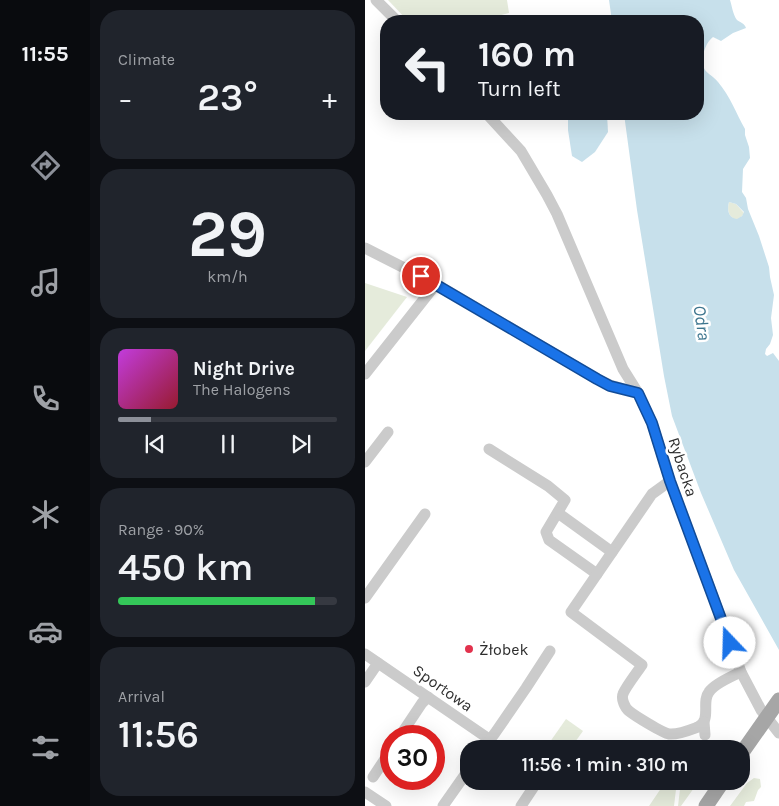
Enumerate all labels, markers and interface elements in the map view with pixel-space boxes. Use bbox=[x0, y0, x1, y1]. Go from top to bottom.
text: 160 m bbox=[478, 34, 576, 75]
icon: left bbox=[395, 35, 460, 100]
text: 11:55 bbox=[21, 41, 69, 67]
text: Climate bbox=[118, 50, 175, 69]
text: 23° bbox=[197, 75, 258, 120]
text: Turn left bbox=[478, 76, 561, 102]
text: − bbox=[118, 82, 133, 115]
text: + bbox=[322, 82, 337, 115]
icon: directions bbox=[28, 148, 63, 183]
text: 29 bbox=[188, 196, 267, 272]
pin bbox=[400, 255, 442, 297]
icon: arrive bbox=[407, 262, 435, 290]
icon: music bbox=[28, 265, 63, 300]
text: km/h bbox=[207, 267, 248, 286]
water label: Odra bbox=[689, 304, 715, 342]
text: Night Drive bbox=[193, 358, 295, 380]
text: The Halogens bbox=[193, 380, 291, 399]
icon: phone bbox=[28, 381, 63, 416]
icon: previous bbox=[141, 430, 169, 458]
icon: pause bbox=[214, 430, 242, 458]
icon: next bbox=[287, 430, 315, 458]
street label: Rybacka bbox=[664, 435, 702, 499]
icon: climate bbox=[28, 497, 63, 532]
text: Range · 90% bbox=[118, 520, 204, 539]
text: 450 km bbox=[118, 545, 253, 590]
icon: car bbox=[28, 614, 63, 649]
position arrow bbox=[703, 616, 755, 668]
place label: Żłobek bbox=[479, 640, 528, 659]
marker: Żłobek bbox=[463, 643, 475, 655]
street label: Sportowa bbox=[409, 661, 477, 715]
text: Arrival bbox=[118, 687, 165, 706]
text: 11:56 bbox=[118, 712, 199, 757]
speed limit sign: 30 bbox=[380, 725, 445, 790]
icon: filters bbox=[28, 730, 63, 765]
text: 11:56 · 1 min · 310 m bbox=[521, 754, 689, 776]

